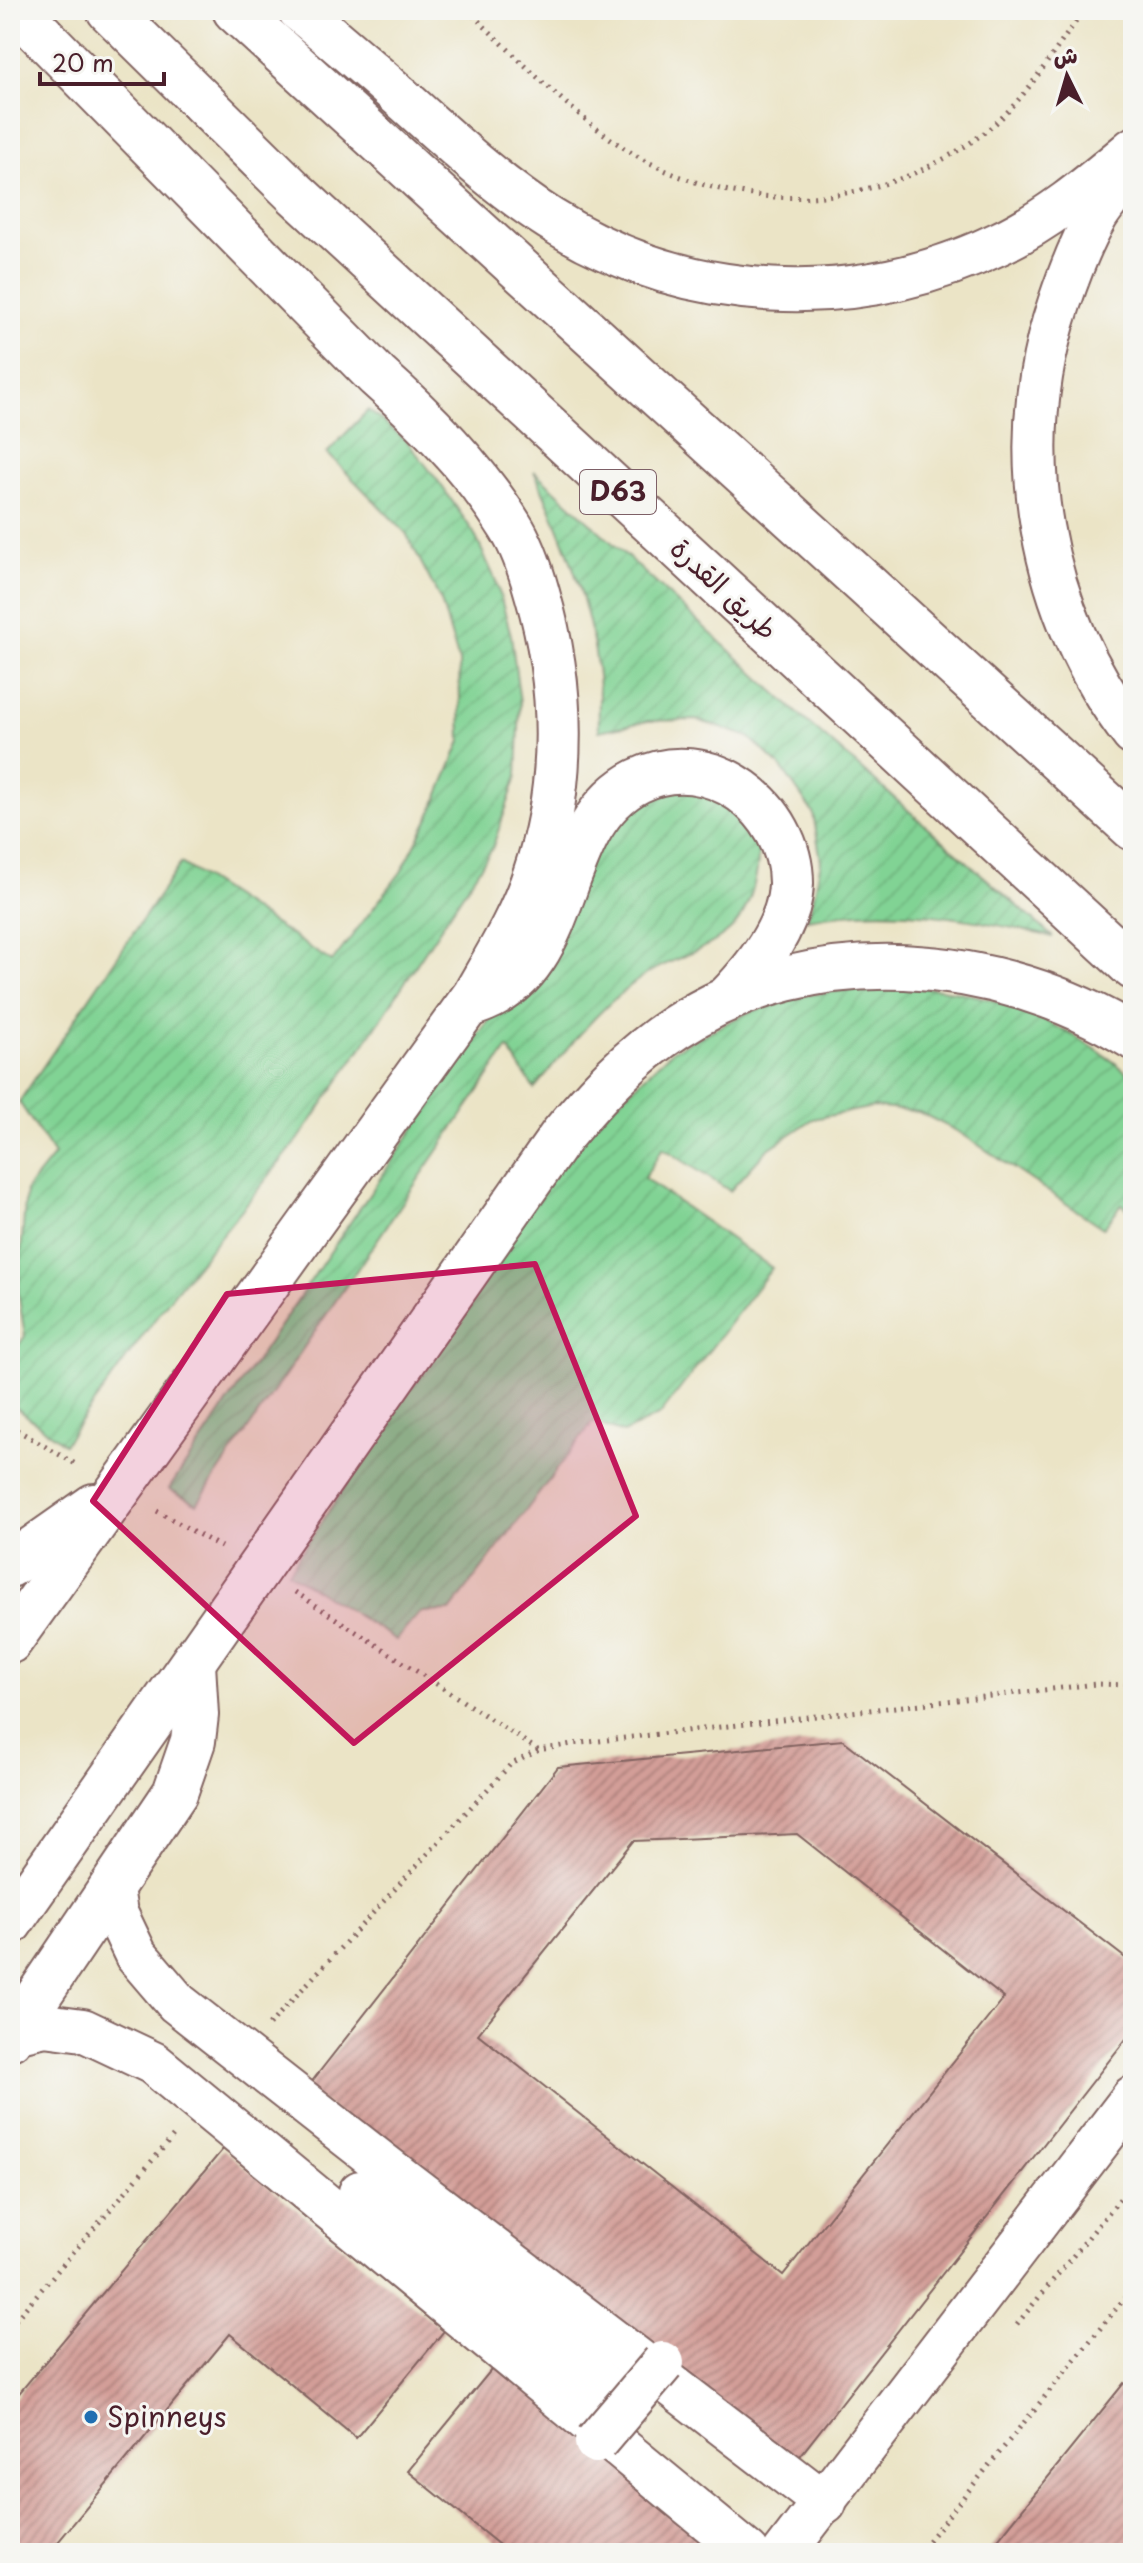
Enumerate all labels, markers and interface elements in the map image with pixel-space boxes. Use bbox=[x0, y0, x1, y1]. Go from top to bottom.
scale bar bbox=[40, 36, 164, 86]
north arrow bbox=[1027, 36, 1107, 116]
text: ش bbox=[1052, 37, 1079, 72]
text: 20 m bbox=[52, 44, 114, 80]
road number: D63 bbox=[580, 470, 656, 514]
street label: طريق القدرة bbox=[661, 527, 789, 649]
place label: Spinneys bbox=[107, 2394, 227, 2437]
marker: Spinneys bbox=[82, 2408, 100, 2426]

